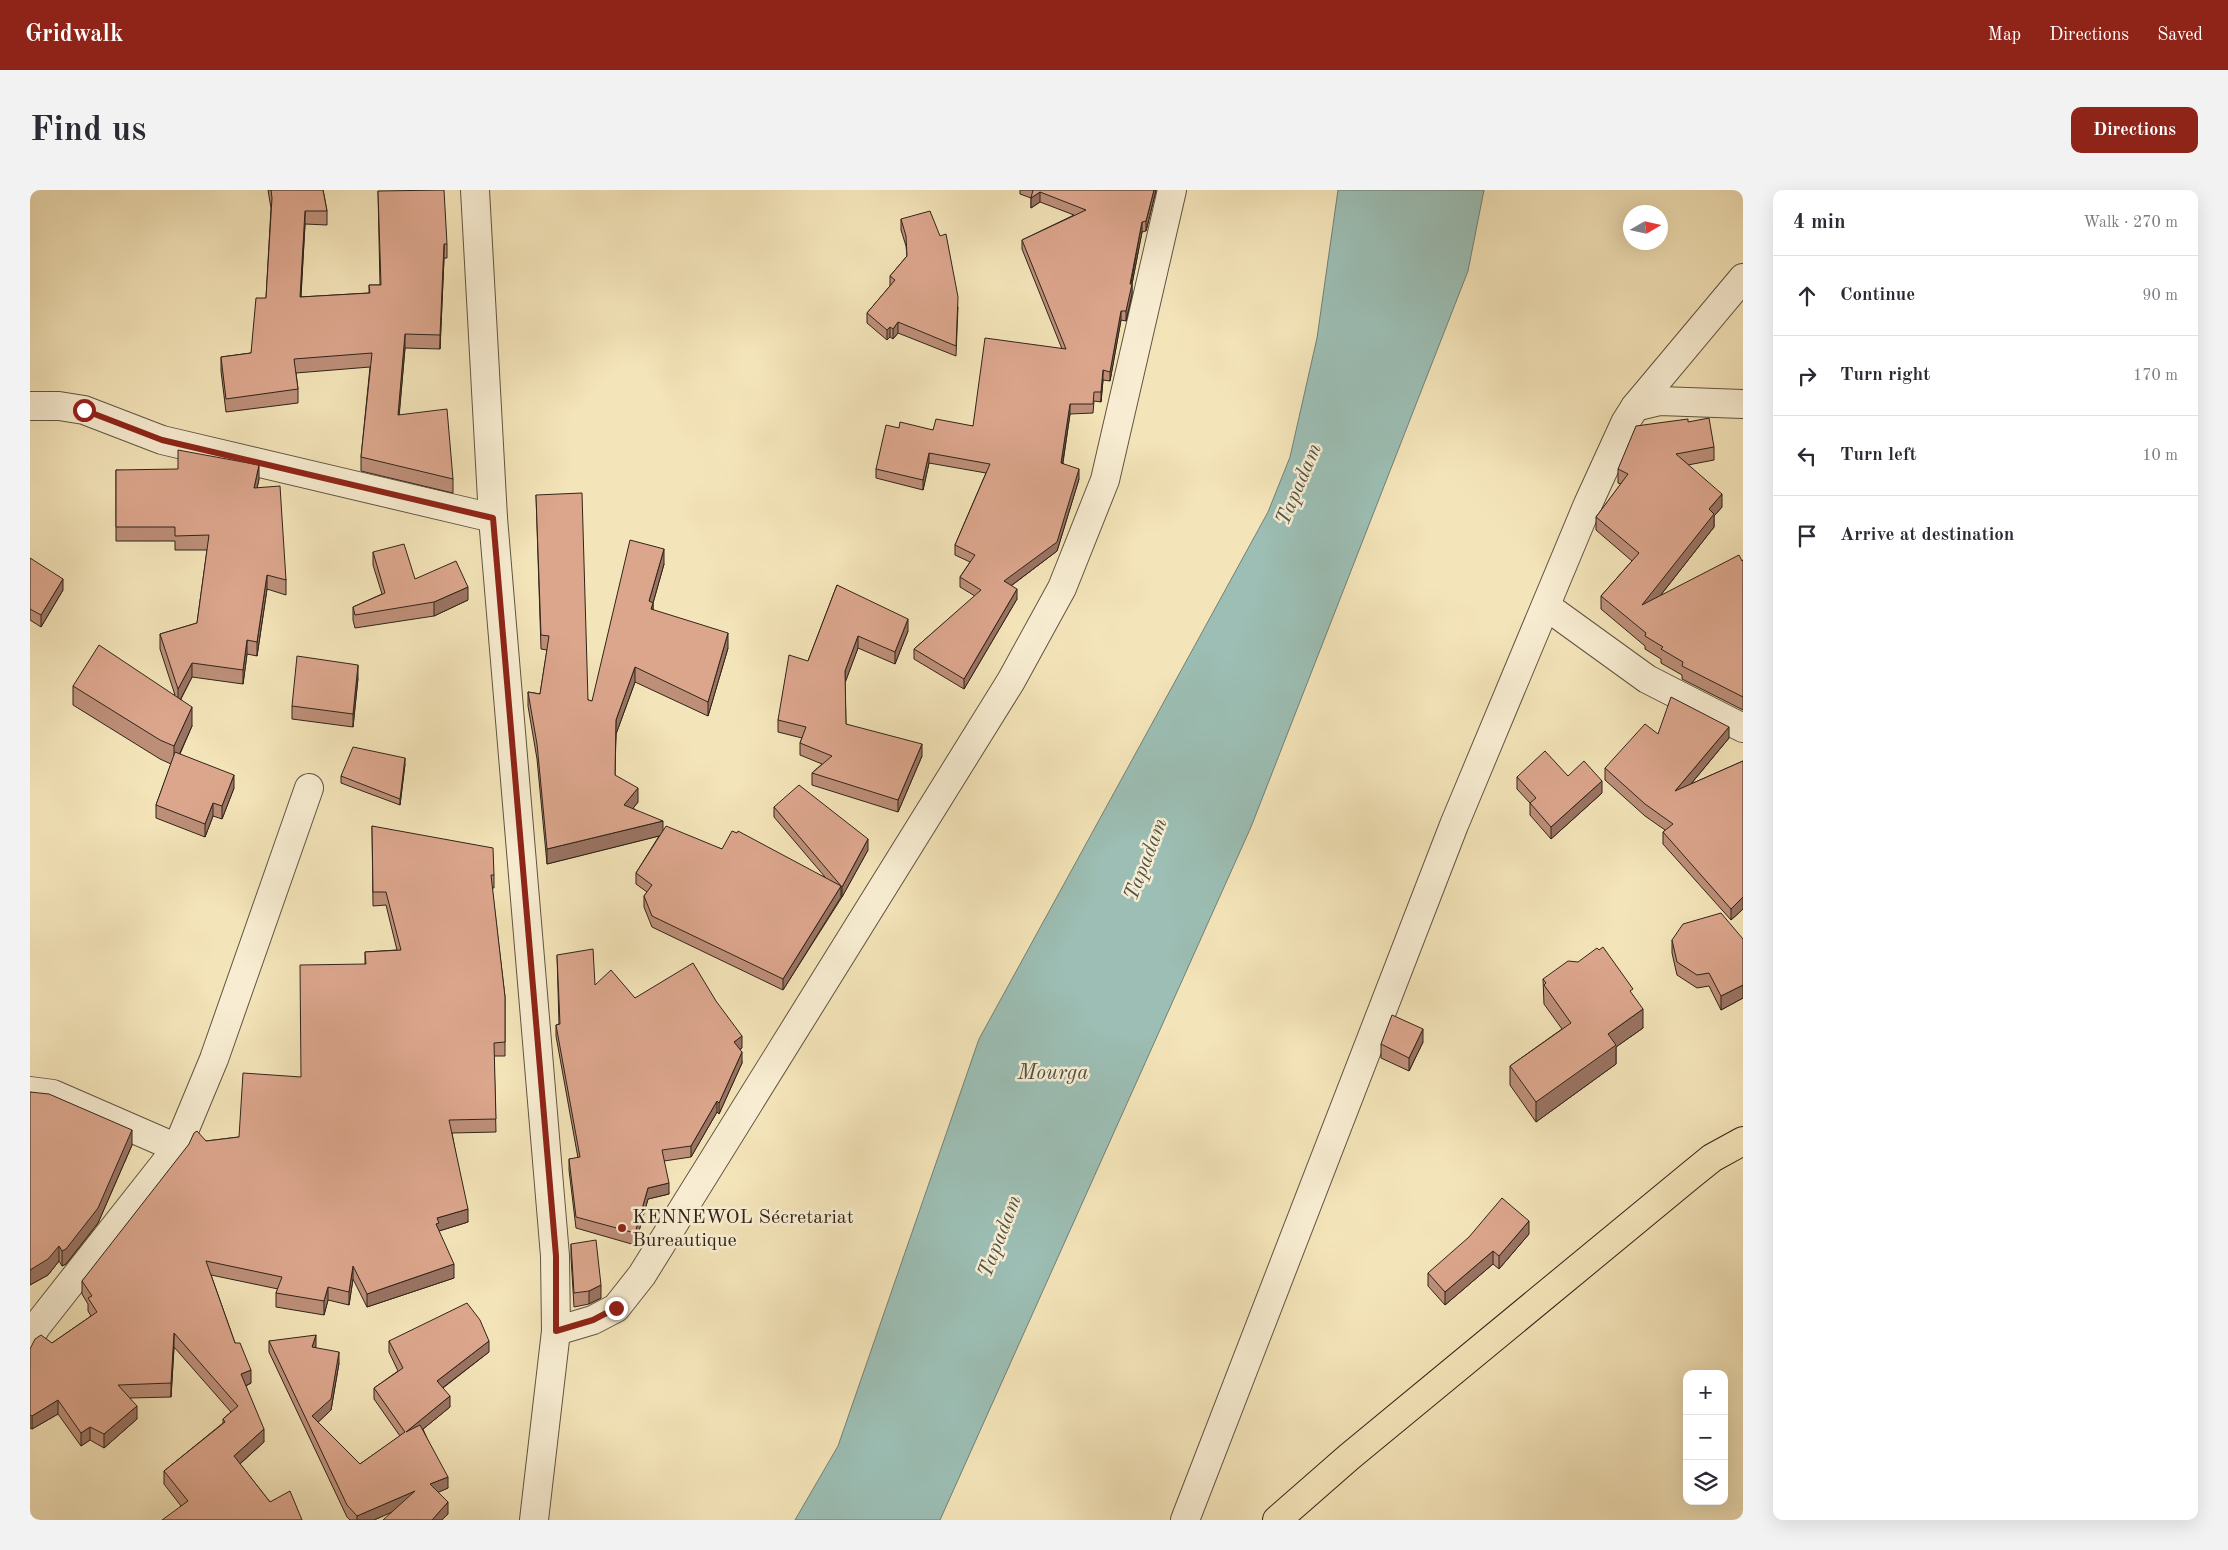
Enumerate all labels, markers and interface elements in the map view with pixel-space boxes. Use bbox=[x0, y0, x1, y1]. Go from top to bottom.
text: Gridwalk bbox=[25, 23, 123, 47]
text: Map bbox=[1988, 26, 2021, 44]
text: Directions bbox=[2049, 26, 2129, 44]
text: Saved bbox=[2157, 26, 2203, 44]
button: Directions bbox=[2071, 107, 2198, 153]
text: Find us bbox=[30, 113, 146, 148]
north arrow bbox=[1623, 205, 1668, 250]
text: 4 min bbox=[1793, 212, 1846, 233]
text: Walk · 270 m bbox=[2083, 215, 2178, 231]
icon: ahead bbox=[1793, 282, 1821, 310]
text: Continue bbox=[1840, 286, 1915, 305]
text: 90 m bbox=[2142, 288, 2178, 304]
icon: right bbox=[1793, 362, 1821, 390]
text: Turn right bbox=[1840, 366, 1930, 385]
text: 170 m bbox=[2133, 368, 2178, 384]
route start bbox=[73, 399, 96, 422]
water label: Tapadam bbox=[1273, 441, 1326, 528]
icon: left bbox=[1793, 442, 1821, 470]
text: Turn left bbox=[1840, 446, 1917, 465]
text: 10 m bbox=[2142, 448, 2178, 464]
icon: arrive bbox=[1793, 522, 1821, 550]
text: Arrive at destination bbox=[1840, 526, 2014, 545]
water label: Tapadam bbox=[1121, 815, 1172, 904]
water label: Mourga bbox=[1017, 1063, 1088, 1084]
water label: Tapadam bbox=[975, 1192, 1026, 1281]
place label: KENNEWOL Sécretariat Bureautique bbox=[632, 1208, 854, 1251]
marker: KENNEWOL Sécretariat Bureautique bbox=[616, 1222, 628, 1234]
route end bbox=[605, 1297, 628, 1320]
map controls bbox=[1683, 1370, 1728, 1505]
button: + bbox=[1683, 1370, 1728, 1415]
button: − bbox=[1683, 1415, 1728, 1460]
button: layers bbox=[1683, 1460, 1728, 1505]

